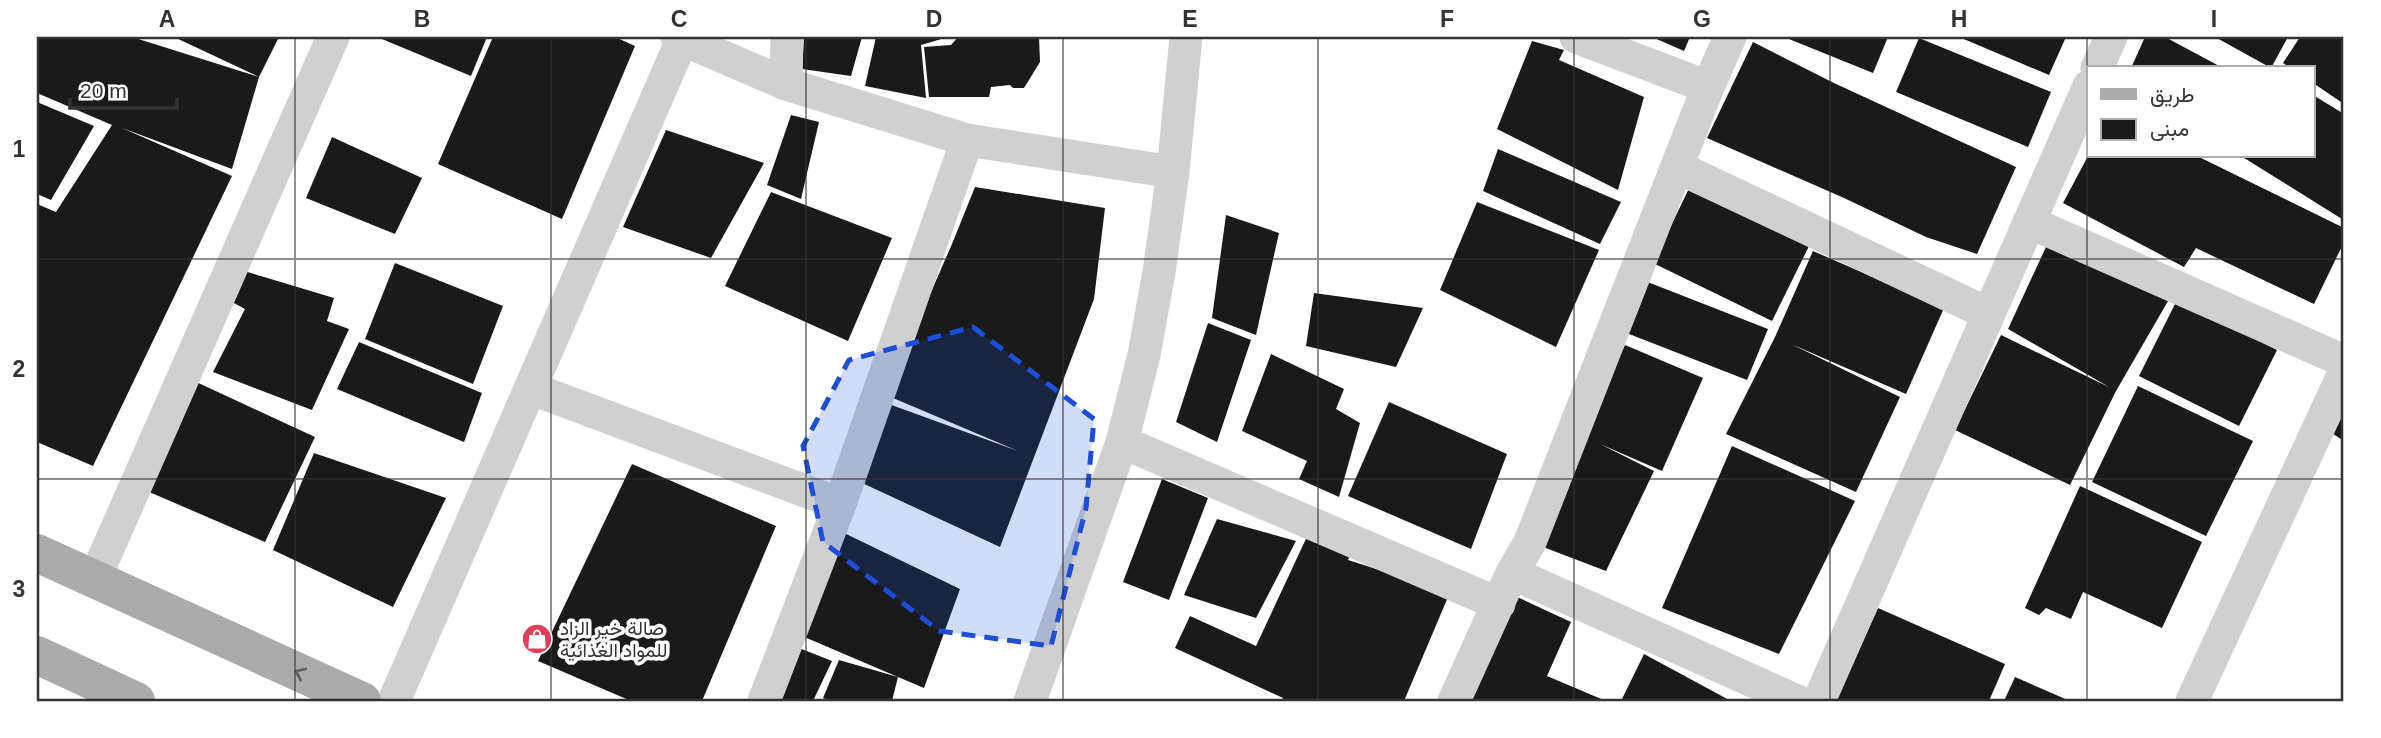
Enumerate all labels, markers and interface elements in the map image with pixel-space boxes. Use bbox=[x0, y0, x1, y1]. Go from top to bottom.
text: A bbox=[159, 6, 175, 32]
text: B bbox=[414, 6, 430, 32]
text: C bbox=[671, 6, 687, 32]
text: D bbox=[926, 6, 942, 32]
text: E bbox=[1182, 6, 1198, 32]
text: F bbox=[1440, 6, 1454, 32]
text: G bbox=[1693, 6, 1711, 32]
text: H bbox=[1951, 6, 1967, 32]
text: I bbox=[2211, 6, 2217, 32]
scale bar bbox=[70, 66, 177, 110]
legend bbox=[2087, 66, 2314, 158]
text: 20 m bbox=[80, 79, 127, 102]
text: طريق bbox=[2150, 83, 2195, 108]
text: مبنى bbox=[2150, 117, 2189, 141]
text: 1 bbox=[13, 136, 26, 162]
text: 2 bbox=[13, 356, 25, 382]
text: 3 bbox=[13, 576, 25, 602]
place label: صالة خير الزاد للمواد الغذائية bbox=[560, 618, 667, 662]
shop icon: صالة خير الزاد للمواد الغذائية bbox=[520, 622, 554, 656]
one-way arrow bbox=[295, 667, 308, 681]

